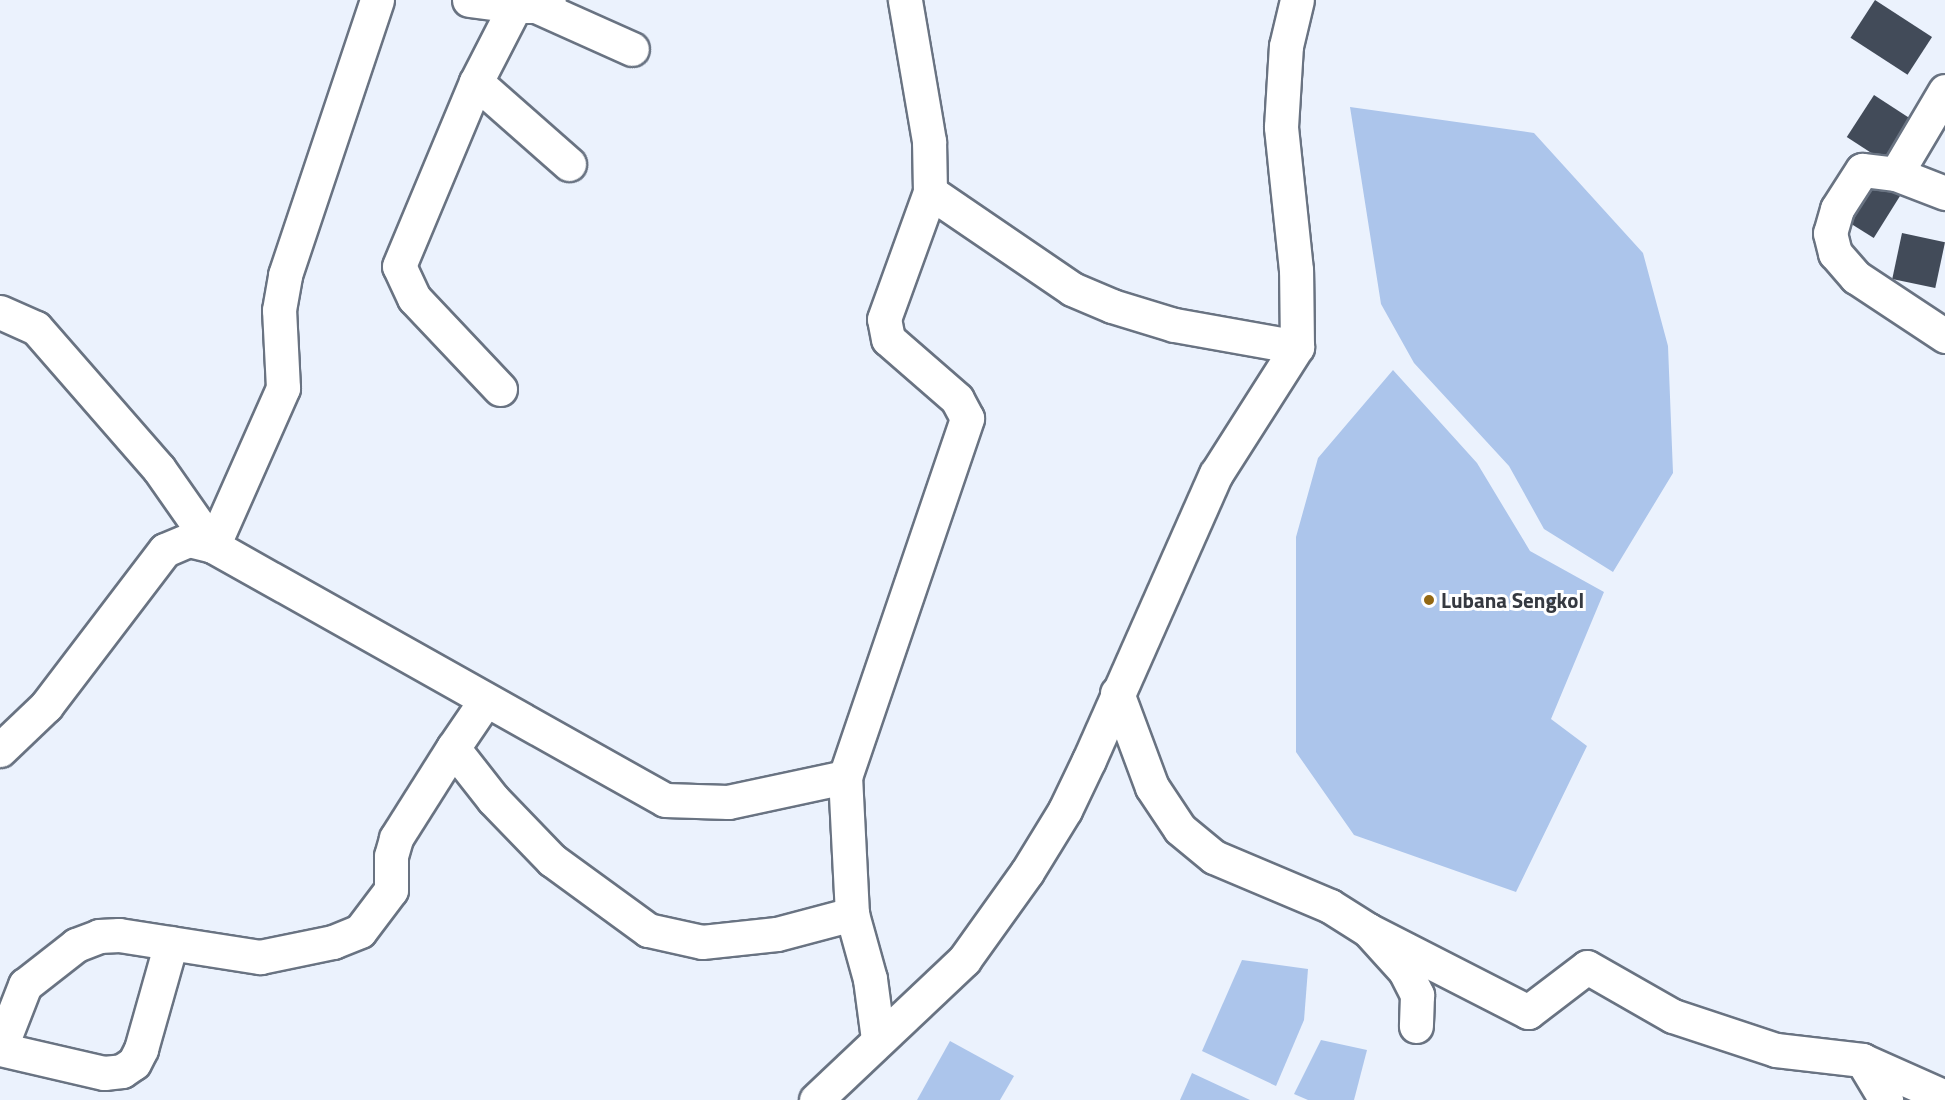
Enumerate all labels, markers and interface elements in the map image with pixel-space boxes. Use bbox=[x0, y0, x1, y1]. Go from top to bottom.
place label: Lubana Sengkol bbox=[1441, 587, 1584, 613]
marker: Lubana Sengkol bbox=[1422, 593, 1436, 607]

